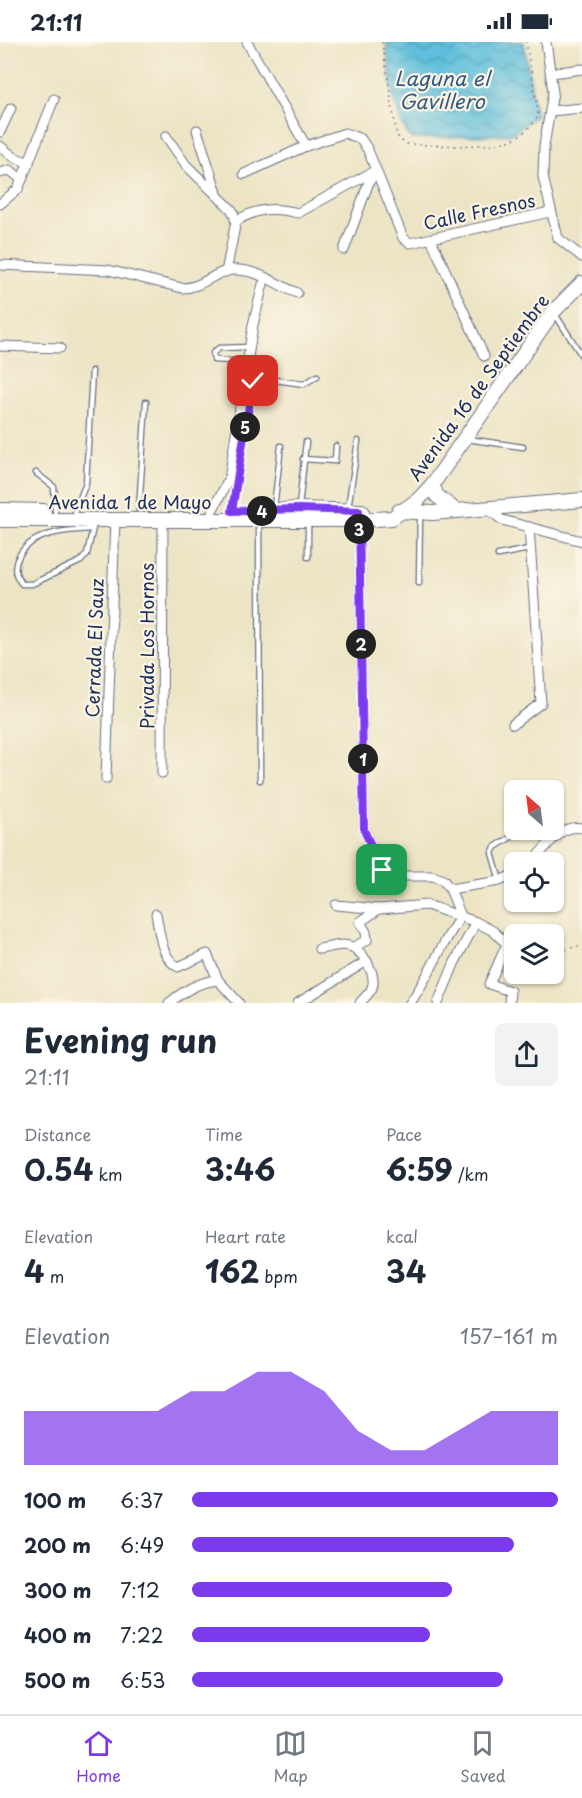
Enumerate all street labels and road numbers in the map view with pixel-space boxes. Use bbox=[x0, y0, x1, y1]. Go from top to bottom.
street label: Calle Fresnos bbox=[421, 186, 537, 236]
street label: Avenida 16 de Septiembre bbox=[401, 288, 555, 486]
street label: Avenida 1 de Mayo bbox=[49, 488, 211, 515]
street label: Privada Los Hornos bbox=[133, 563, 160, 729]
street label: Cerrada El Sauz bbox=[78, 578, 110, 718]

